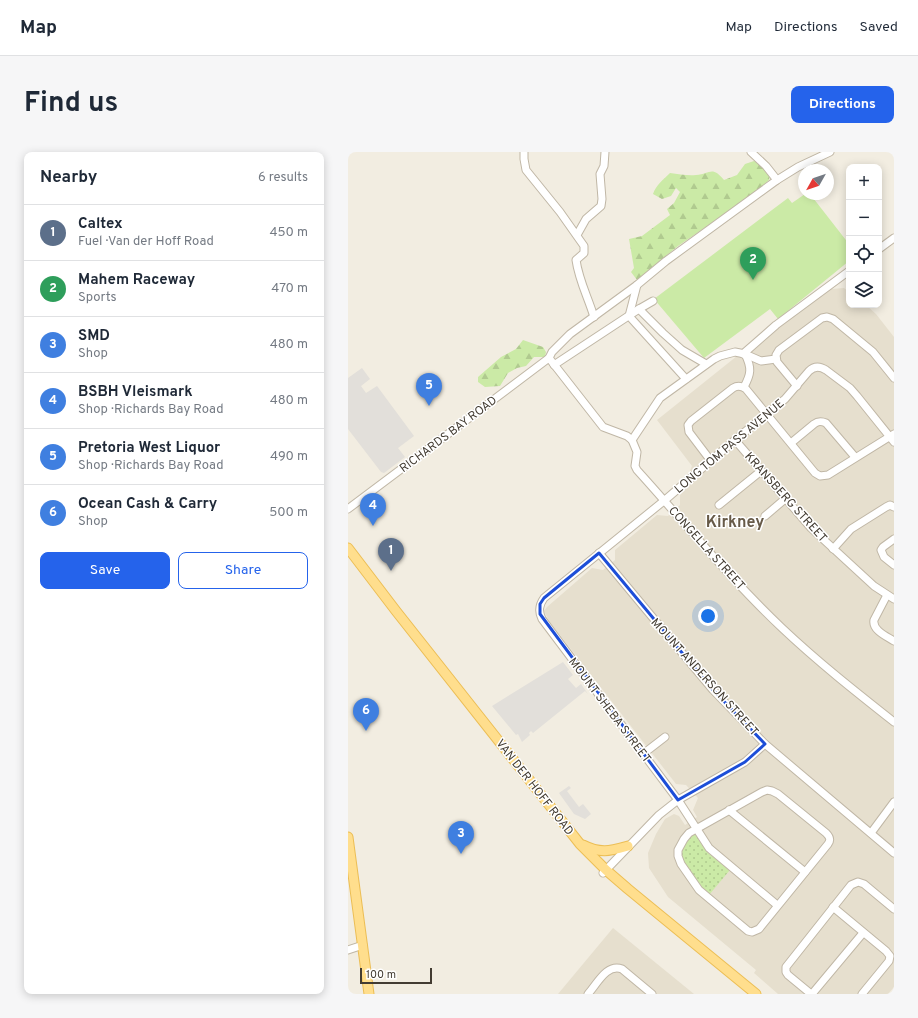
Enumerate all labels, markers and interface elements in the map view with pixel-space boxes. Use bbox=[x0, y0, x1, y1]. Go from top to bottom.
text: Map bbox=[20, 16, 57, 40]
text: Map bbox=[726, 19, 752, 36]
text: Directions bbox=[774, 19, 838, 36]
text: Saved bbox=[860, 19, 898, 36]
text: Find us bbox=[24, 86, 118, 122]
button: Directions bbox=[791, 86, 894, 123]
north arrow bbox=[798, 164, 834, 200]
map controls bbox=[846, 164, 882, 308]
button: + bbox=[846, 164, 882, 200]
text: Nearby bbox=[40, 167, 97, 189]
text: 6 results bbox=[258, 170, 308, 186]
button: − bbox=[846, 200, 882, 236]
text: Caltex bbox=[78, 215, 123, 234]
text: 1 bbox=[50, 225, 56, 241]
text: 450 m bbox=[269, 225, 308, 241]
text: Fuel · Van der Hoff Road bbox=[78, 234, 214, 250]
button: locate bbox=[846, 236, 882, 272]
pin: 2 bbox=[740, 247, 766, 280]
text: Mahem Raceway bbox=[78, 271, 195, 290]
button: layers bbox=[846, 272, 882, 308]
text: 2 bbox=[49, 281, 57, 297]
text: 470 m bbox=[271, 281, 308, 297]
text: Sports bbox=[78, 290, 117, 306]
text: SMD bbox=[78, 327, 110, 346]
text: 3 bbox=[49, 337, 57, 353]
text: 480 m bbox=[270, 337, 308, 353]
text: Shop bbox=[78, 346, 108, 362]
pin: 5 bbox=[416, 373, 442, 406]
text: BSBH Vleismark bbox=[78, 383, 193, 402]
text: 4 bbox=[49, 393, 57, 409]
text: 480 m bbox=[270, 393, 308, 409]
street label: RICHARDS BAY ROAD bbox=[397, 393, 501, 477]
street label: LONG TOM PASS AVENUE bbox=[671, 396, 788, 498]
text: Shop · Richards Bay Road bbox=[78, 402, 223, 418]
text: Pretoria West Liquor bbox=[78, 439, 220, 458]
text: 5 bbox=[49, 449, 57, 465]
text: 490 m bbox=[270, 449, 308, 465]
street label: KRANSBERG STREET bbox=[740, 449, 830, 546]
text: Shop · Richards Bay Road bbox=[78, 458, 223, 474]
pin: 4 bbox=[360, 493, 386, 526]
text: Ocean Cash & Carry bbox=[78, 495, 217, 514]
street label: CONGELLA STREET bbox=[664, 503, 748, 594]
text: 6 bbox=[49, 505, 57, 521]
text: 500 m bbox=[269, 505, 308, 521]
district label: Kirkney bbox=[706, 513, 764, 533]
text: Shop bbox=[78, 514, 108, 530]
pin: 1 bbox=[378, 538, 404, 571]
button: Save bbox=[40, 552, 170, 589]
button: Share bbox=[178, 552, 308, 589]
your location bbox=[698, 606, 718, 626]
street label: MOUNT ANDERSON STREET bbox=[647, 615, 762, 740]
street label: MOUNT SHEBA STREET bbox=[564, 655, 654, 767]
pin: 6 bbox=[353, 698, 379, 731]
street label: VAN DER HOFF ROAD bbox=[492, 736, 577, 839]
pin: 3 bbox=[448, 821, 474, 854]
scale bar bbox=[360, 966, 432, 985]
text: 100 m bbox=[366, 968, 396, 982]

